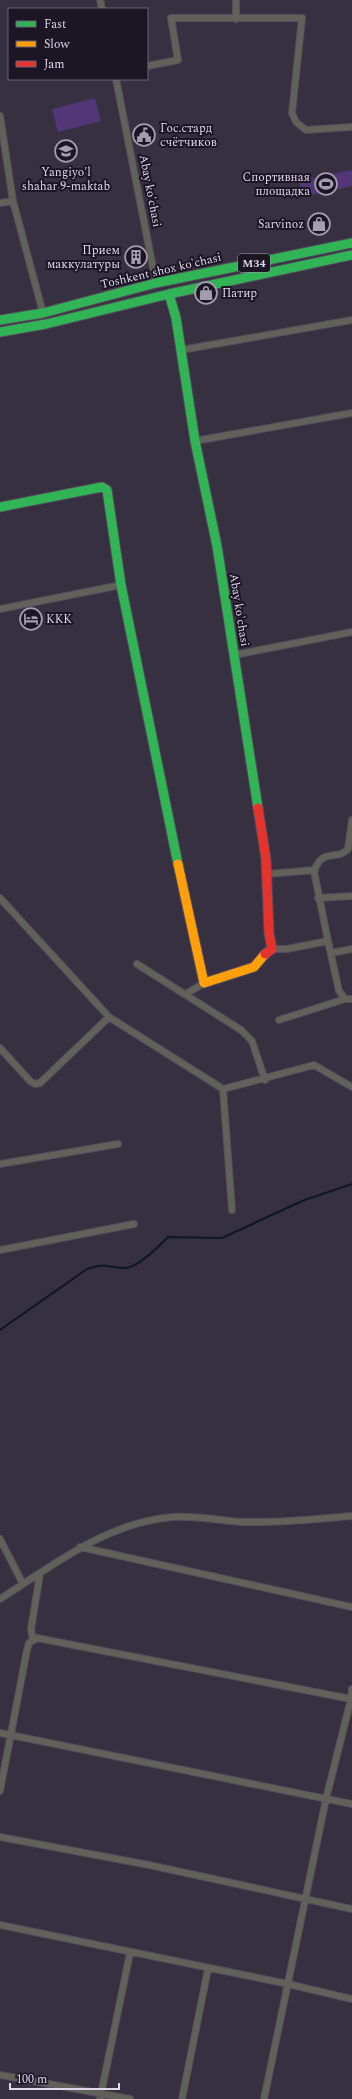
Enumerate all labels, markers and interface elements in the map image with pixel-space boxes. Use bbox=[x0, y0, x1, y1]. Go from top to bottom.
legend bbox=[8, 8, 148, 80]
text: Fast bbox=[44, 15, 66, 34]
text: Slow bbox=[44, 35, 70, 54]
text: Jam bbox=[44, 55, 65, 74]
place label: Гос.стард счётчиков bbox=[160, 119, 217, 152]
public building icon: Гос.стард счётчиков bbox=[131, 122, 157, 148]
school or university icon: Yangiyo'l shahar 9-maktab bbox=[53, 138, 79, 164]
street label: Abay ko'chasi bbox=[134, 153, 166, 229]
place label: Yangiyo'l shahar 9-maktab bbox=[22, 163, 110, 196]
place label: Спортивная площадка bbox=[242, 168, 310, 201]
sports icon: Спортивная площадка bbox=[313, 171, 339, 197]
shop icon: Sarvinoz bbox=[306, 211, 332, 237]
place label: Sarvinoz bbox=[258, 215, 304, 234]
place label: Прием маккулатуры bbox=[47, 241, 120, 274]
building icon: Прием маккулатуры bbox=[123, 244, 149, 270]
street label: Toshkent shox ko'chasi bbox=[99, 248, 224, 294]
road number: M34 bbox=[238, 254, 270, 272]
shop icon: Патир bbox=[193, 280, 219, 306]
place label: Патир bbox=[222, 284, 257, 303]
street label: Abay ko'chasi bbox=[224, 572, 254, 648]
hotel icon: KKK bbox=[18, 606, 44, 632]
place label: KKK bbox=[46, 610, 72, 629]
scale bar bbox=[10, 2065, 119, 2091]
text: 100 m bbox=[16, 2070, 47, 2089]

